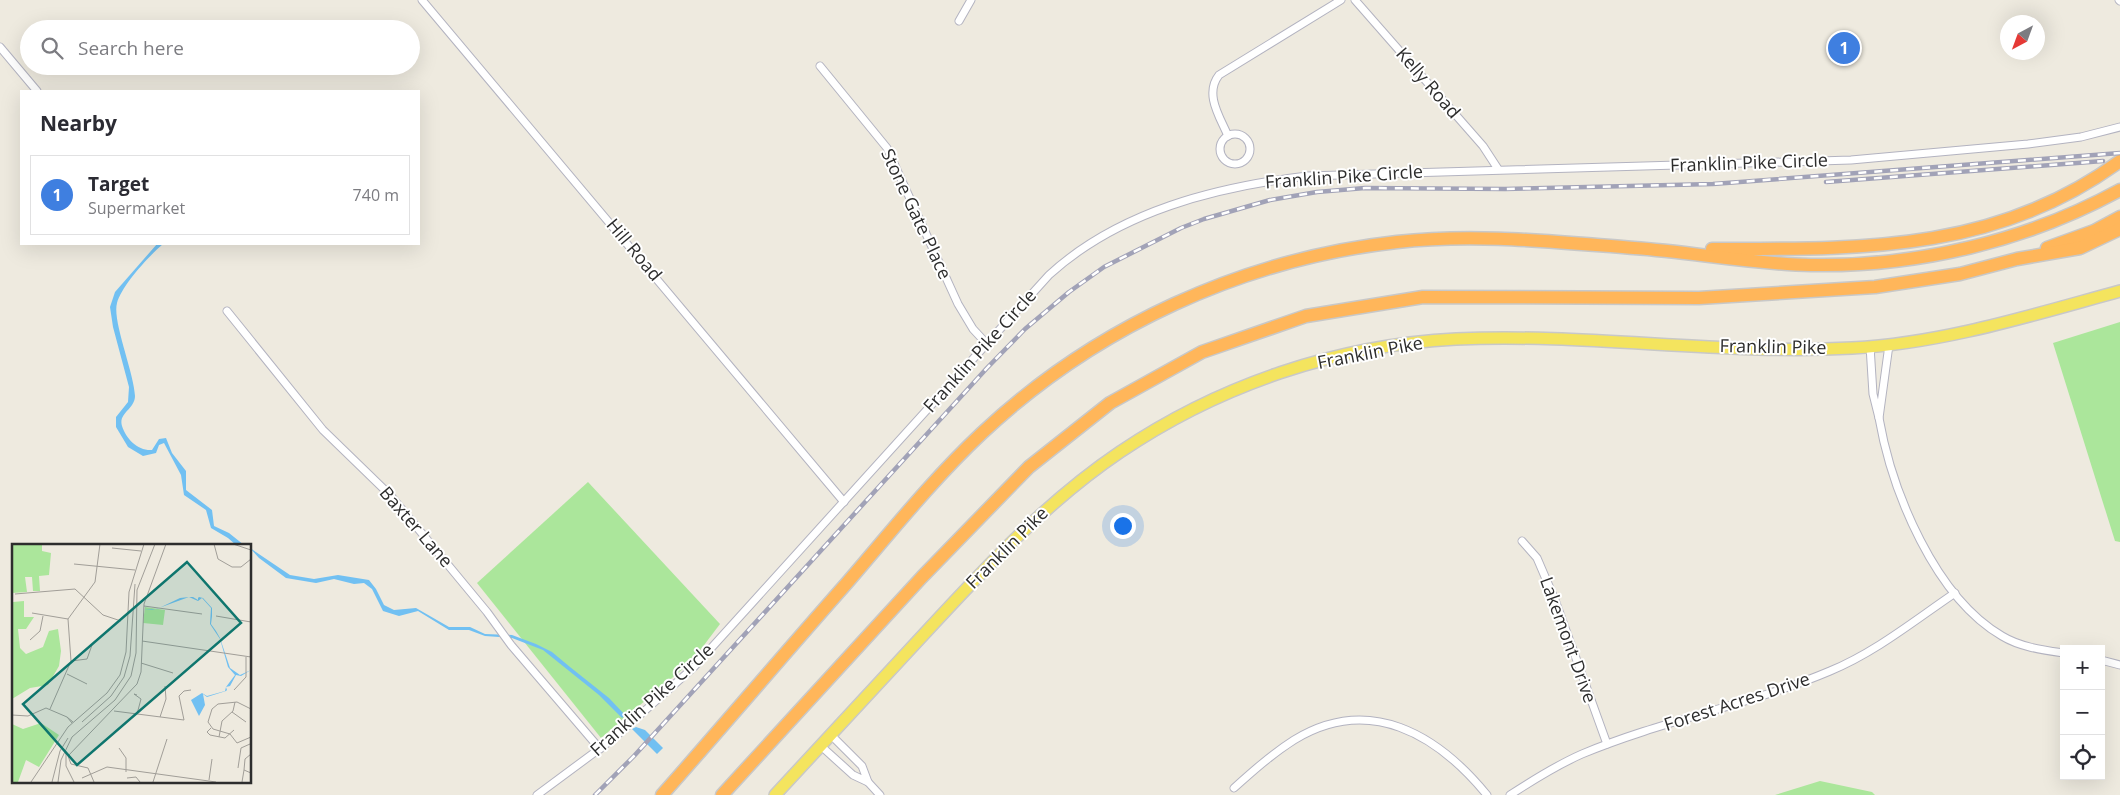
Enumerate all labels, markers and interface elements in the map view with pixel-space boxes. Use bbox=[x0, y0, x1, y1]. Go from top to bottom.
north arrow bbox=[2000, 15, 2045, 60]
search box bbox=[20, 20, 420, 75]
pin: 1 bbox=[1828, 29, 1860, 67]
icon: search bbox=[38, 34, 66, 62]
text: Search here bbox=[78, 35, 184, 61]
street label: Kelly Road bbox=[1391, 42, 1466, 123]
text: Nearby bbox=[40, 109, 117, 137]
street label: Stone Gate Place bbox=[876, 144, 958, 283]
street label: Franklin Pike Circle bbox=[1670, 147, 1828, 177]
street label: Franklin Pike Circle bbox=[1264, 159, 1424, 193]
text: Target bbox=[88, 171, 149, 197]
text: 1 bbox=[52, 184, 62, 206]
text: 740 m bbox=[353, 184, 399, 206]
text: Supermarket bbox=[88, 197, 185, 219]
street label: Hill Road bbox=[602, 213, 668, 286]
street label: Franklin Pike Circle bbox=[917, 284, 1041, 417]
street label: Franklin Pike bbox=[1315, 330, 1425, 374]
street label: Franklin Pike bbox=[1719, 333, 1827, 359]
street label: Baxter Lane bbox=[375, 481, 459, 572]
street label: Franklin Pike bbox=[960, 501, 1053, 594]
your location bbox=[1110, 513, 1136, 539]
inset map bbox=[12, 544, 251, 782]
street label: Lakemont Drive bbox=[1535, 573, 1603, 706]
street label: Franklin Pike Circle bbox=[585, 637, 718, 761]
map controls bbox=[2060, 645, 2105, 780]
button: + bbox=[2060, 645, 2105, 690]
street label: Forest Acres Drive bbox=[1661, 666, 1813, 736]
button: − bbox=[2060, 690, 2105, 735]
button: locate bbox=[2060, 735, 2105, 780]

